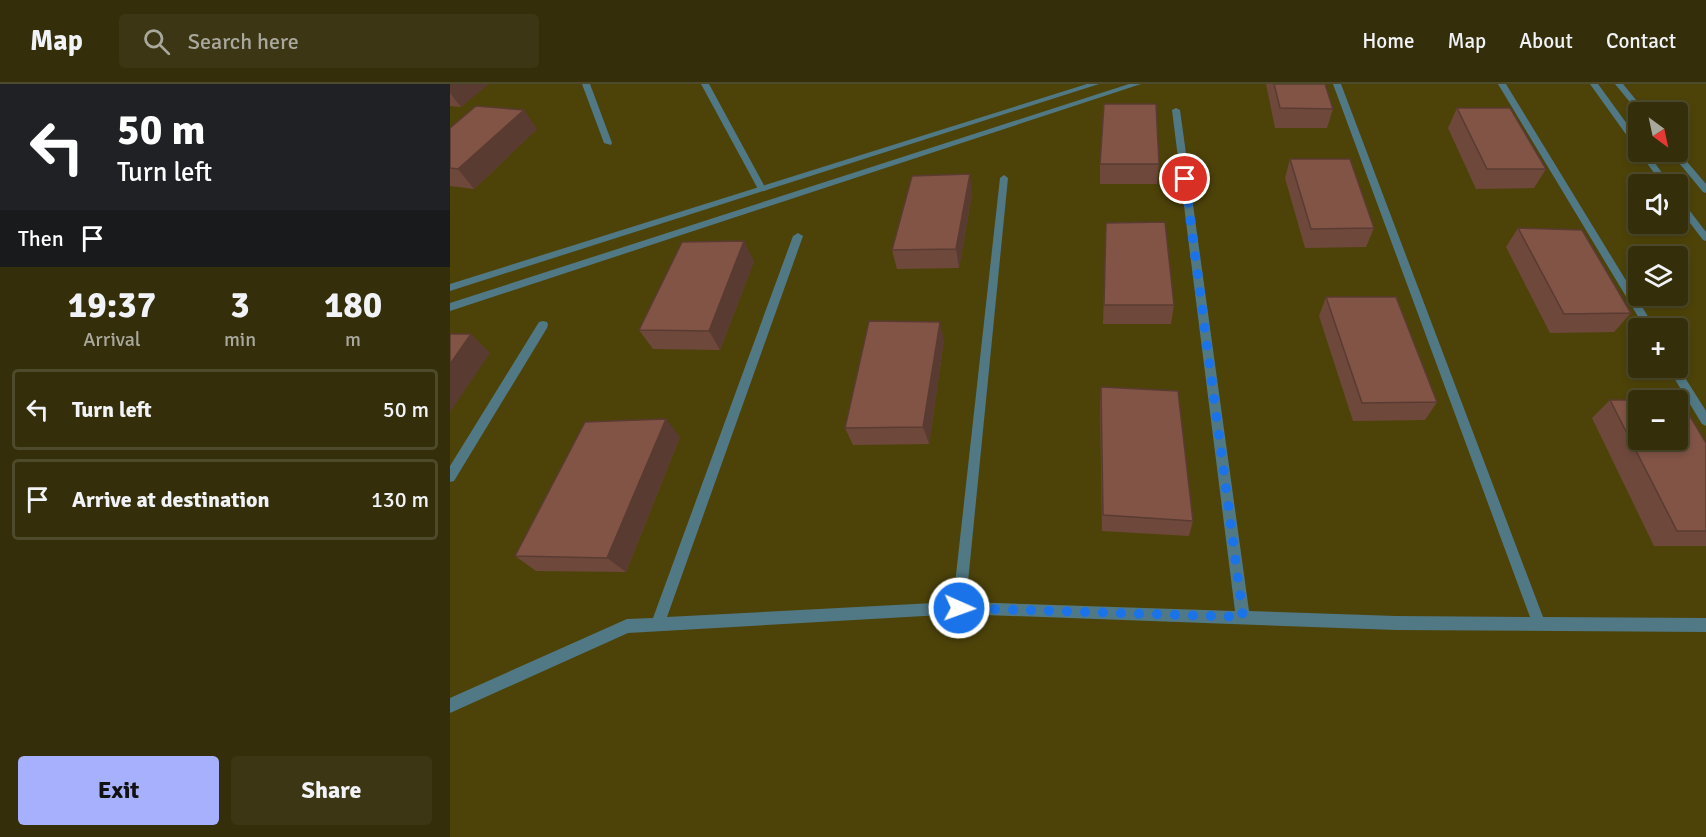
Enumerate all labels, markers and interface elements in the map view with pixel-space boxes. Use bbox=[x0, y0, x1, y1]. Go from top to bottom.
search box bbox=[119, 14, 539, 68]
text: Map bbox=[30, 24, 83, 58]
icon: search bbox=[140, 25, 173, 58]
text: Search here bbox=[188, 28, 299, 55]
text: Home bbox=[1362, 28, 1415, 54]
text: Map bbox=[1448, 28, 1486, 54]
text: About bbox=[1519, 28, 1573, 54]
text: Contact bbox=[1606, 28, 1676, 54]
north arrow bbox=[1628, 102, 1688, 162]
map controls bbox=[1628, 102, 1688, 450]
text: 50 m bbox=[117, 105, 206, 156]
icon: left bbox=[18, 108, 96, 186]
pin bbox=[1159, 153, 1210, 204]
text: Turn left bbox=[117, 156, 212, 189]
icon: arrive bbox=[1168, 162, 1201, 195]
button: sound bbox=[1628, 174, 1688, 234]
icon: arrive bbox=[76, 222, 109, 255]
text: Then bbox=[18, 225, 64, 252]
button: layers bbox=[1628, 246, 1688, 306]
text: 19:37 bbox=[68, 283, 156, 328]
text: 3 bbox=[230, 283, 250, 328]
text: 180 bbox=[324, 283, 382, 328]
button: + bbox=[1628, 318, 1688, 378]
text: Arrival bbox=[83, 327, 141, 352]
text: min bbox=[224, 327, 256, 352]
text: m bbox=[345, 327, 361, 352]
button: − bbox=[1628, 390, 1688, 450]
icon: left bbox=[21, 393, 54, 426]
text: Turn left bbox=[72, 396, 152, 423]
text: 50 m bbox=[383, 396, 429, 423]
icon: arrive bbox=[21, 483, 54, 516]
text: Arrive at destination bbox=[72, 486, 269, 513]
text: 130 m bbox=[371, 486, 429, 513]
position arrow bbox=[927, 576, 991, 640]
button: Exit bbox=[18, 756, 219, 825]
button: Share bbox=[231, 756, 432, 825]

